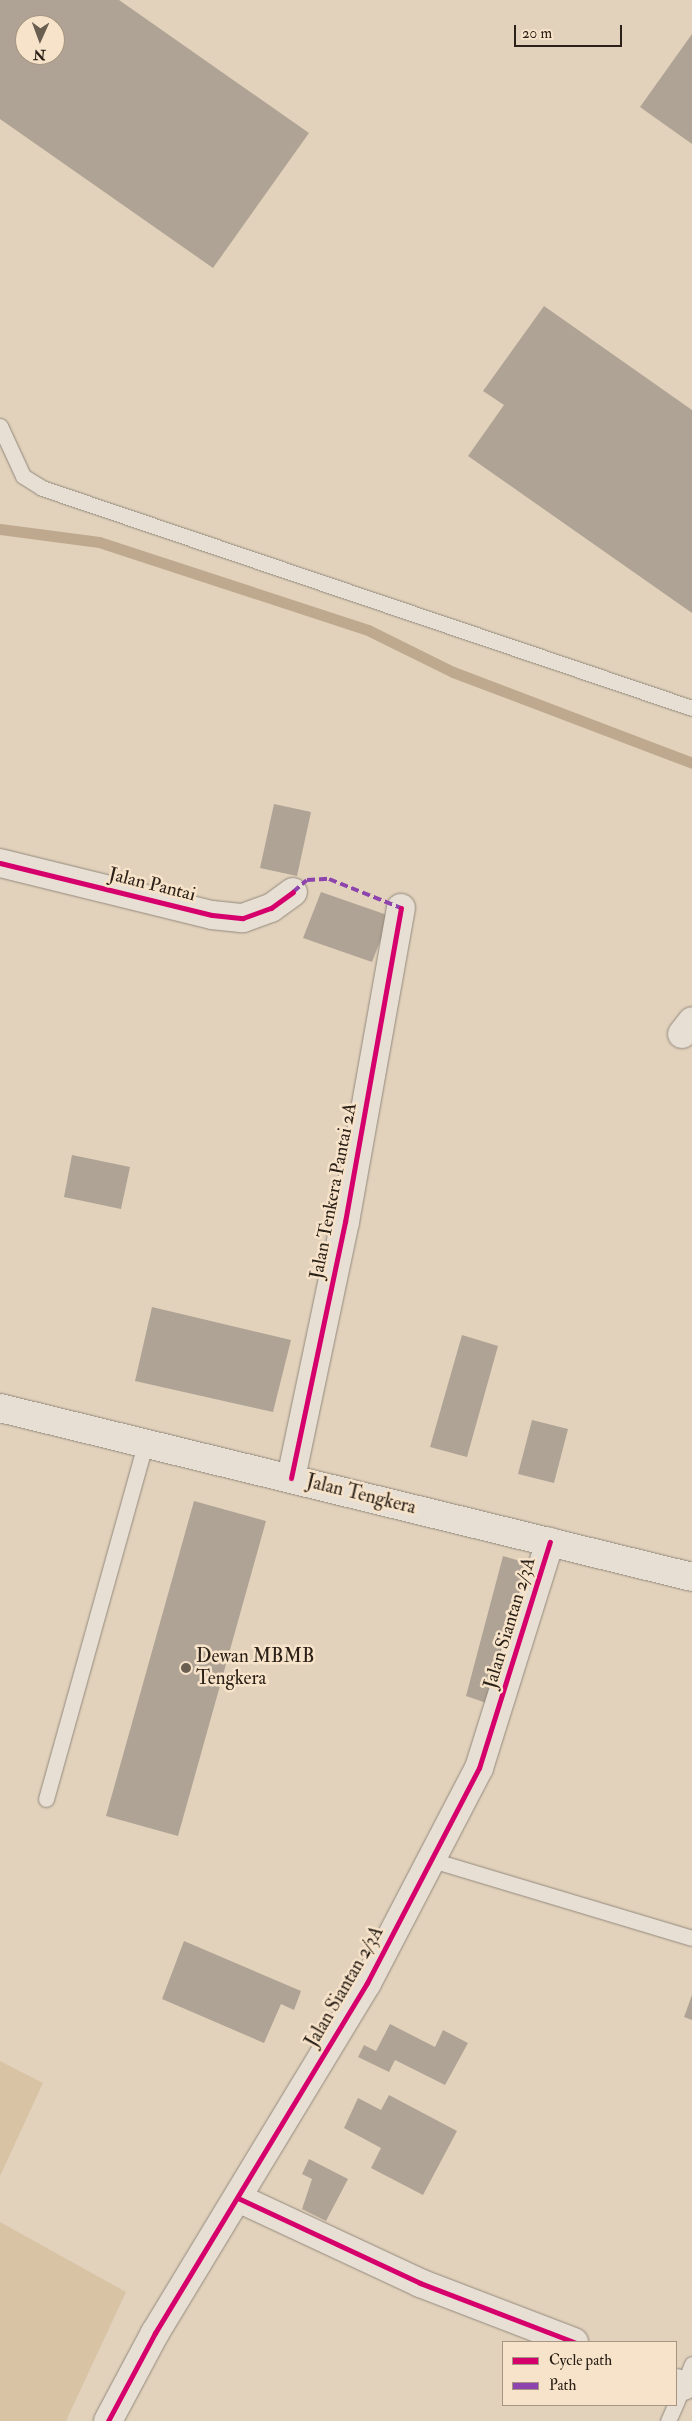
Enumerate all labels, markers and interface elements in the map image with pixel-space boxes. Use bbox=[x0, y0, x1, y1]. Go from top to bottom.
north arrow bbox=[15, 15, 65, 65]
scale bar bbox=[517, 15, 624, 47]
text: 20 m bbox=[522, 24, 552, 43]
text: N bbox=[33, 46, 46, 63]
street label: Jalan Pantai bbox=[106, 863, 198, 907]
street label: Jalan Tenkera Pantai 2A bbox=[306, 1101, 362, 1281]
street label: Jalan Tengkera bbox=[304, 1470, 418, 1520]
street label: Jalan Siantan 2/3A bbox=[479, 1554, 541, 1692]
place label: Dewan MBMB Tengkera bbox=[196, 1646, 314, 1690]
marker: Dewan MBMB Tengkera bbox=[180, 1662, 192, 1674]
street label: Jalan Siantan 2/3A bbox=[301, 1922, 389, 2052]
legend bbox=[502, 2341, 677, 2406]
text: Cycle path bbox=[549, 2351, 612, 2370]
text: Path bbox=[549, 2376, 576, 2395]

